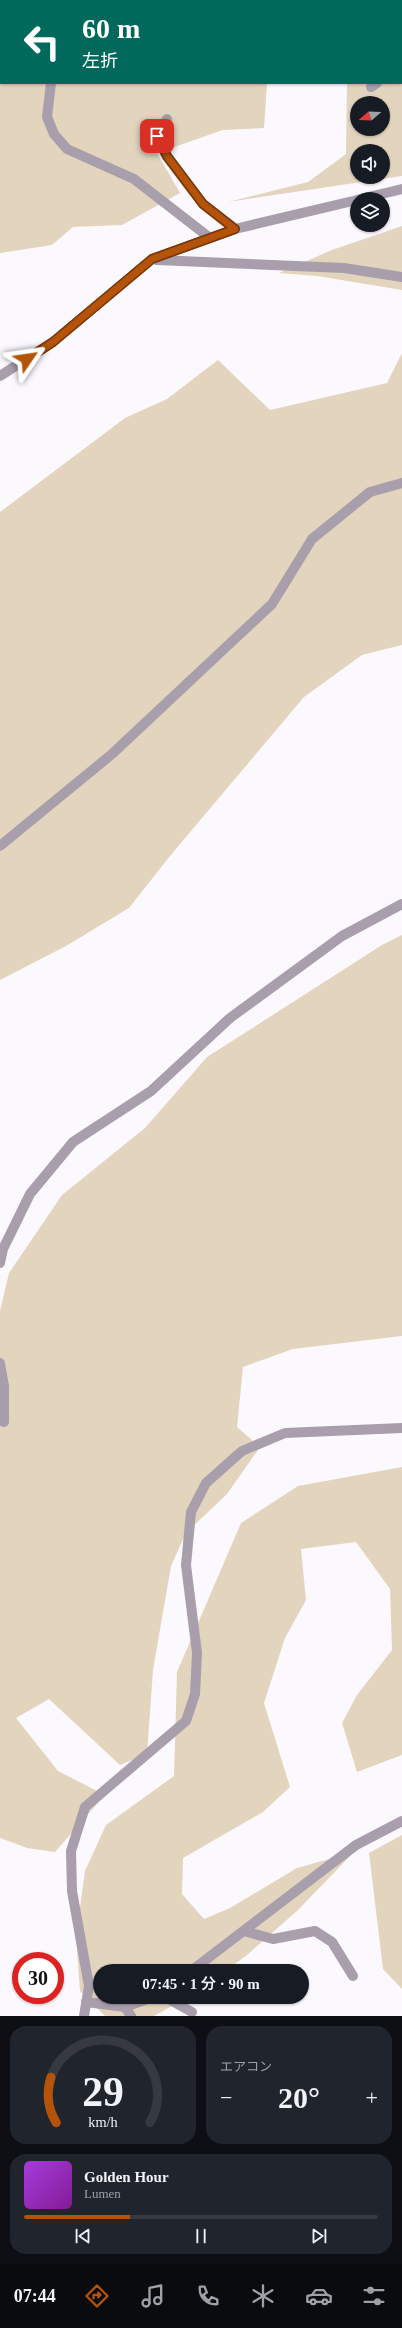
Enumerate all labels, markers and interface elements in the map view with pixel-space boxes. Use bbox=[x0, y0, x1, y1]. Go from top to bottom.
text: 60 m bbox=[82, 13, 140, 44]
icon: left bbox=[16, 16, 68, 68]
text: 左折 bbox=[82, 51, 118, 71]
north arrow bbox=[350, 96, 390, 136]
map controls bbox=[350, 96, 390, 232]
pin bbox=[140, 119, 174, 153]
icon: arrive bbox=[146, 125, 168, 147]
button: sound bbox=[350, 144, 390, 184]
button: layers bbox=[350, 192, 390, 232]
position arrow bbox=[6, 338, 48, 380]
speed limit sign: 30 bbox=[12, 1952, 64, 2004]
text: 07:45 · 1 分 · 90 m bbox=[142, 1976, 260, 1992]
text: エアコン bbox=[220, 2059, 272, 2074]
text: 29 bbox=[82, 2069, 124, 2115]
text: 20° bbox=[278, 2081, 320, 2114]
text: − bbox=[220, 2085, 232, 2110]
text: + bbox=[366, 2085, 378, 2110]
text: km/h bbox=[88, 2114, 118, 2130]
text: Golden Hour bbox=[84, 2169, 169, 2185]
text: Lumen bbox=[84, 2186, 121, 2201]
icon: previous bbox=[72, 2225, 94, 2247]
icon: pause bbox=[190, 2225, 212, 2247]
icon: next bbox=[308, 2225, 330, 2247]
icon: directions bbox=[83, 2282, 111, 2310]
icon: music bbox=[139, 2282, 167, 2310]
icon: phone bbox=[194, 2282, 222, 2310]
icon: climate bbox=[249, 2282, 277, 2310]
icon: car bbox=[305, 2282, 333, 2310]
icon: filters bbox=[360, 2282, 388, 2310]
text: 07:44 bbox=[14, 2286, 56, 2306]

